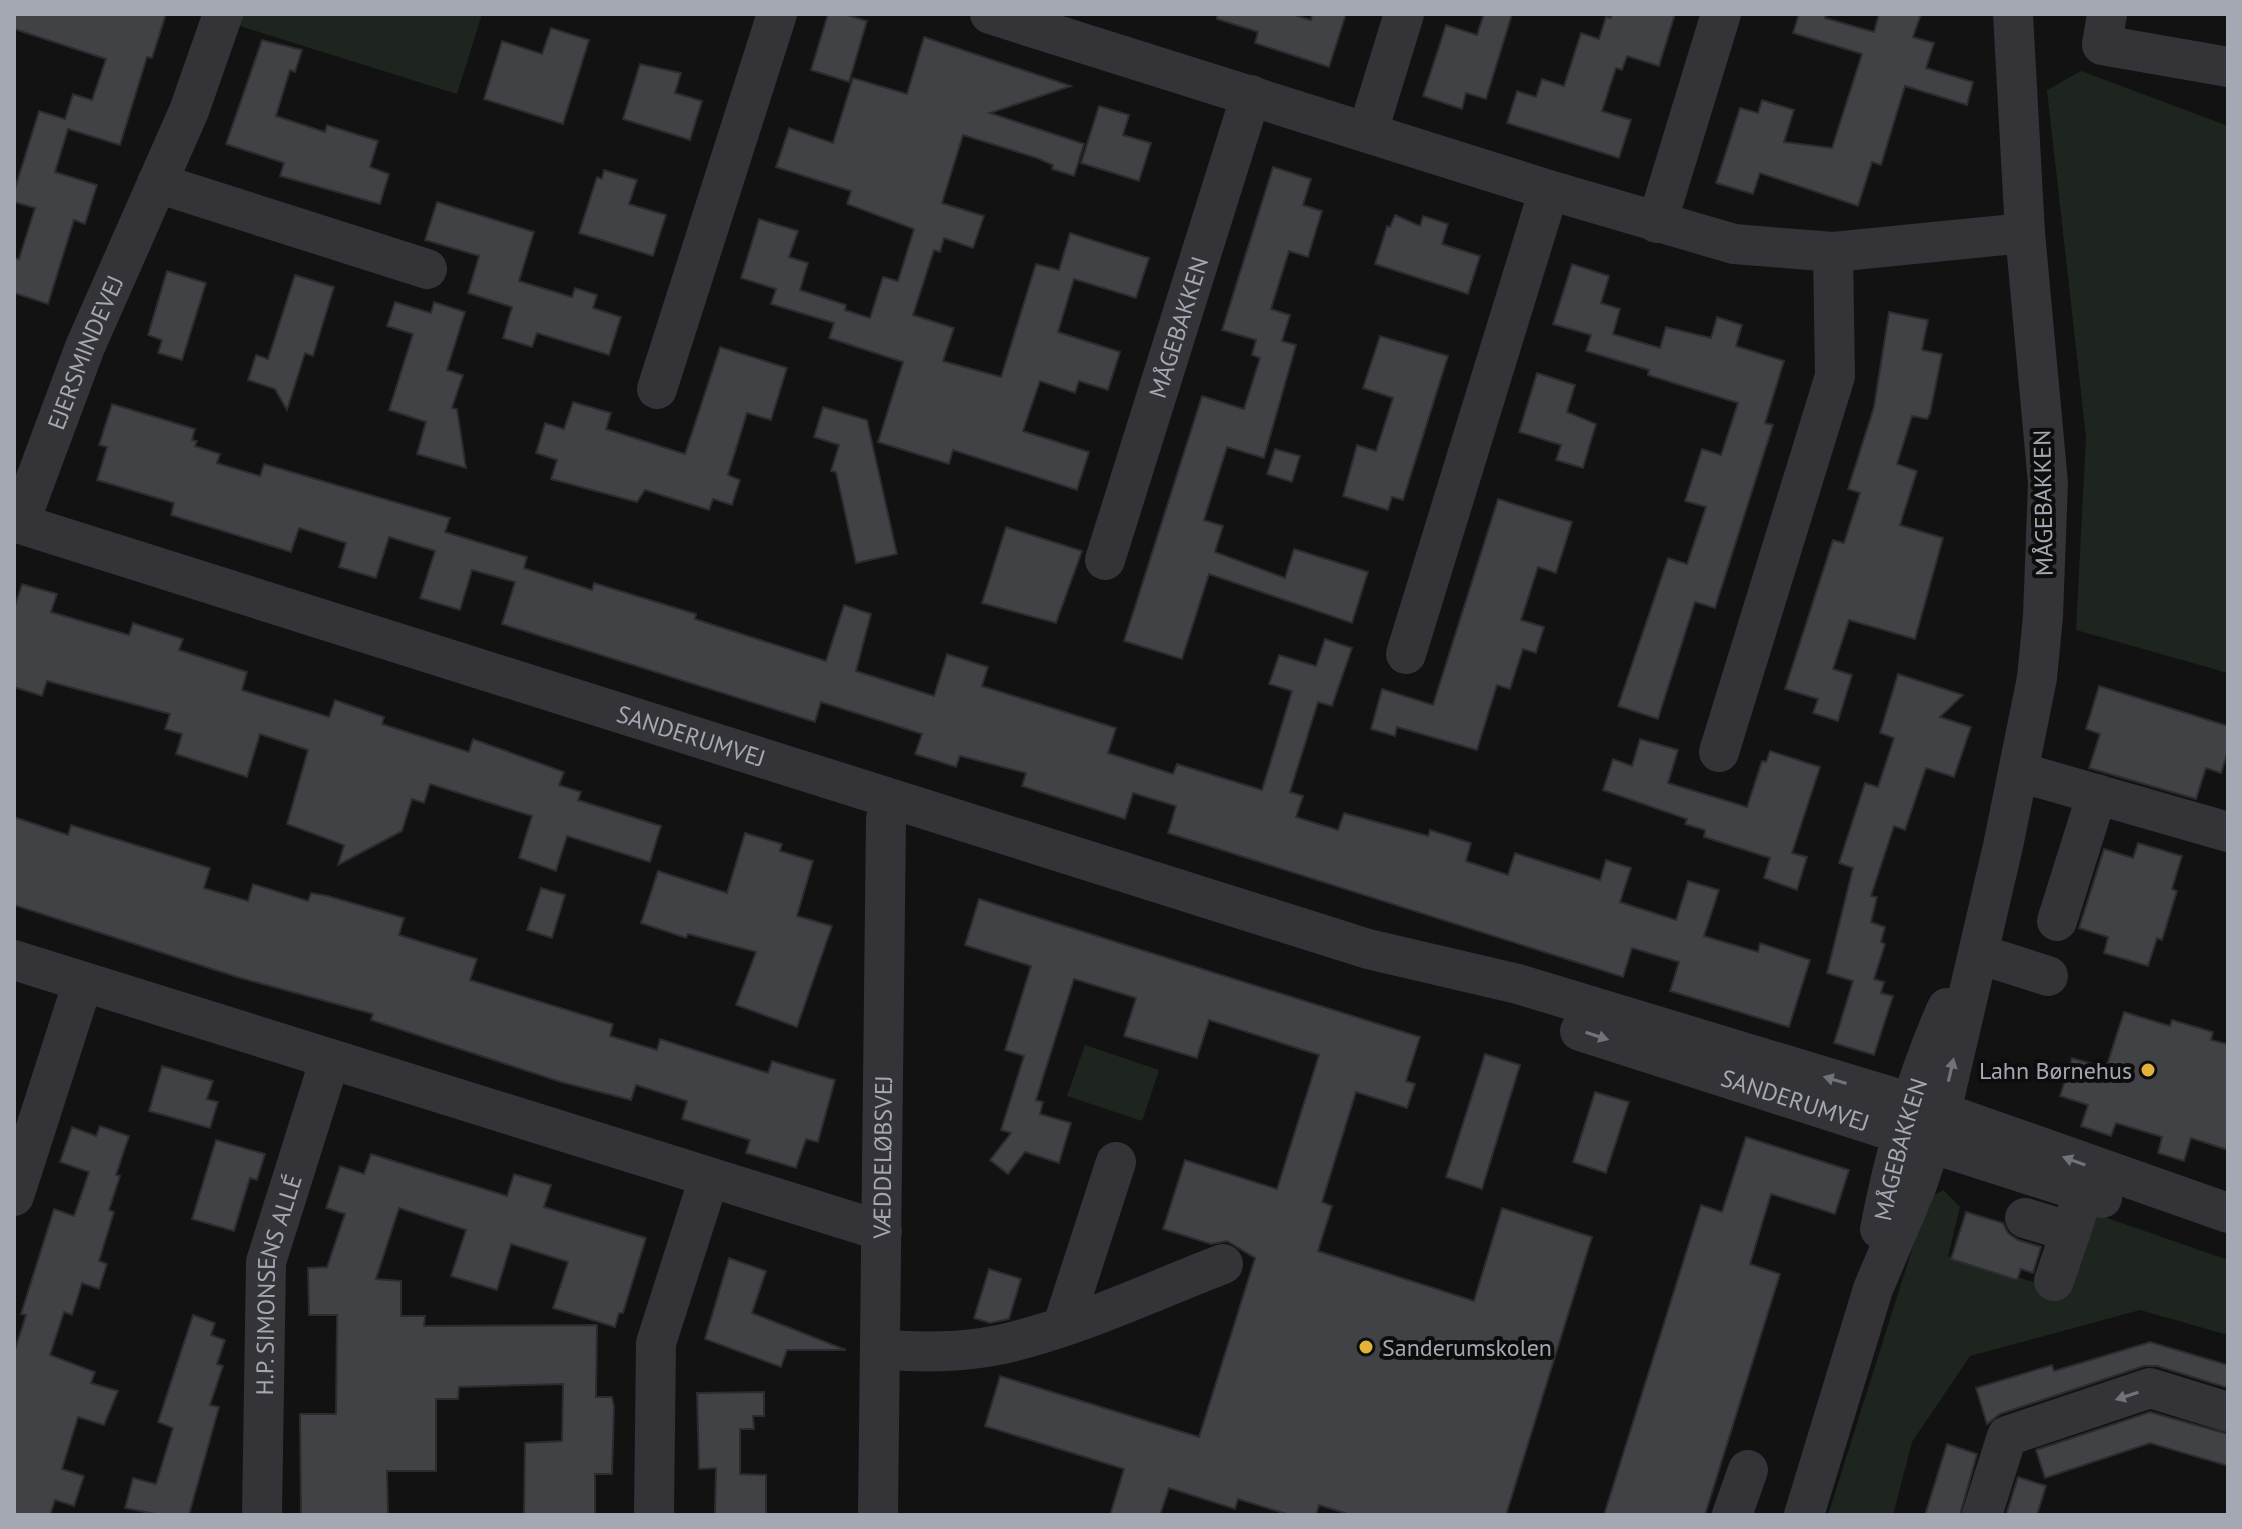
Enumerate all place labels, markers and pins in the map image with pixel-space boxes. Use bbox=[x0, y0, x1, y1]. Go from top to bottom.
place label: Lahn Børnehus bbox=[1979, 1055, 2132, 1086]
marker: Lahn Børnehus bbox=[2139, 1061, 2157, 1079]
place label: Sanderumskolen bbox=[1382, 1332, 1552, 1363]
marker: Sanderumskolen bbox=[1357, 1338, 1375, 1356]

